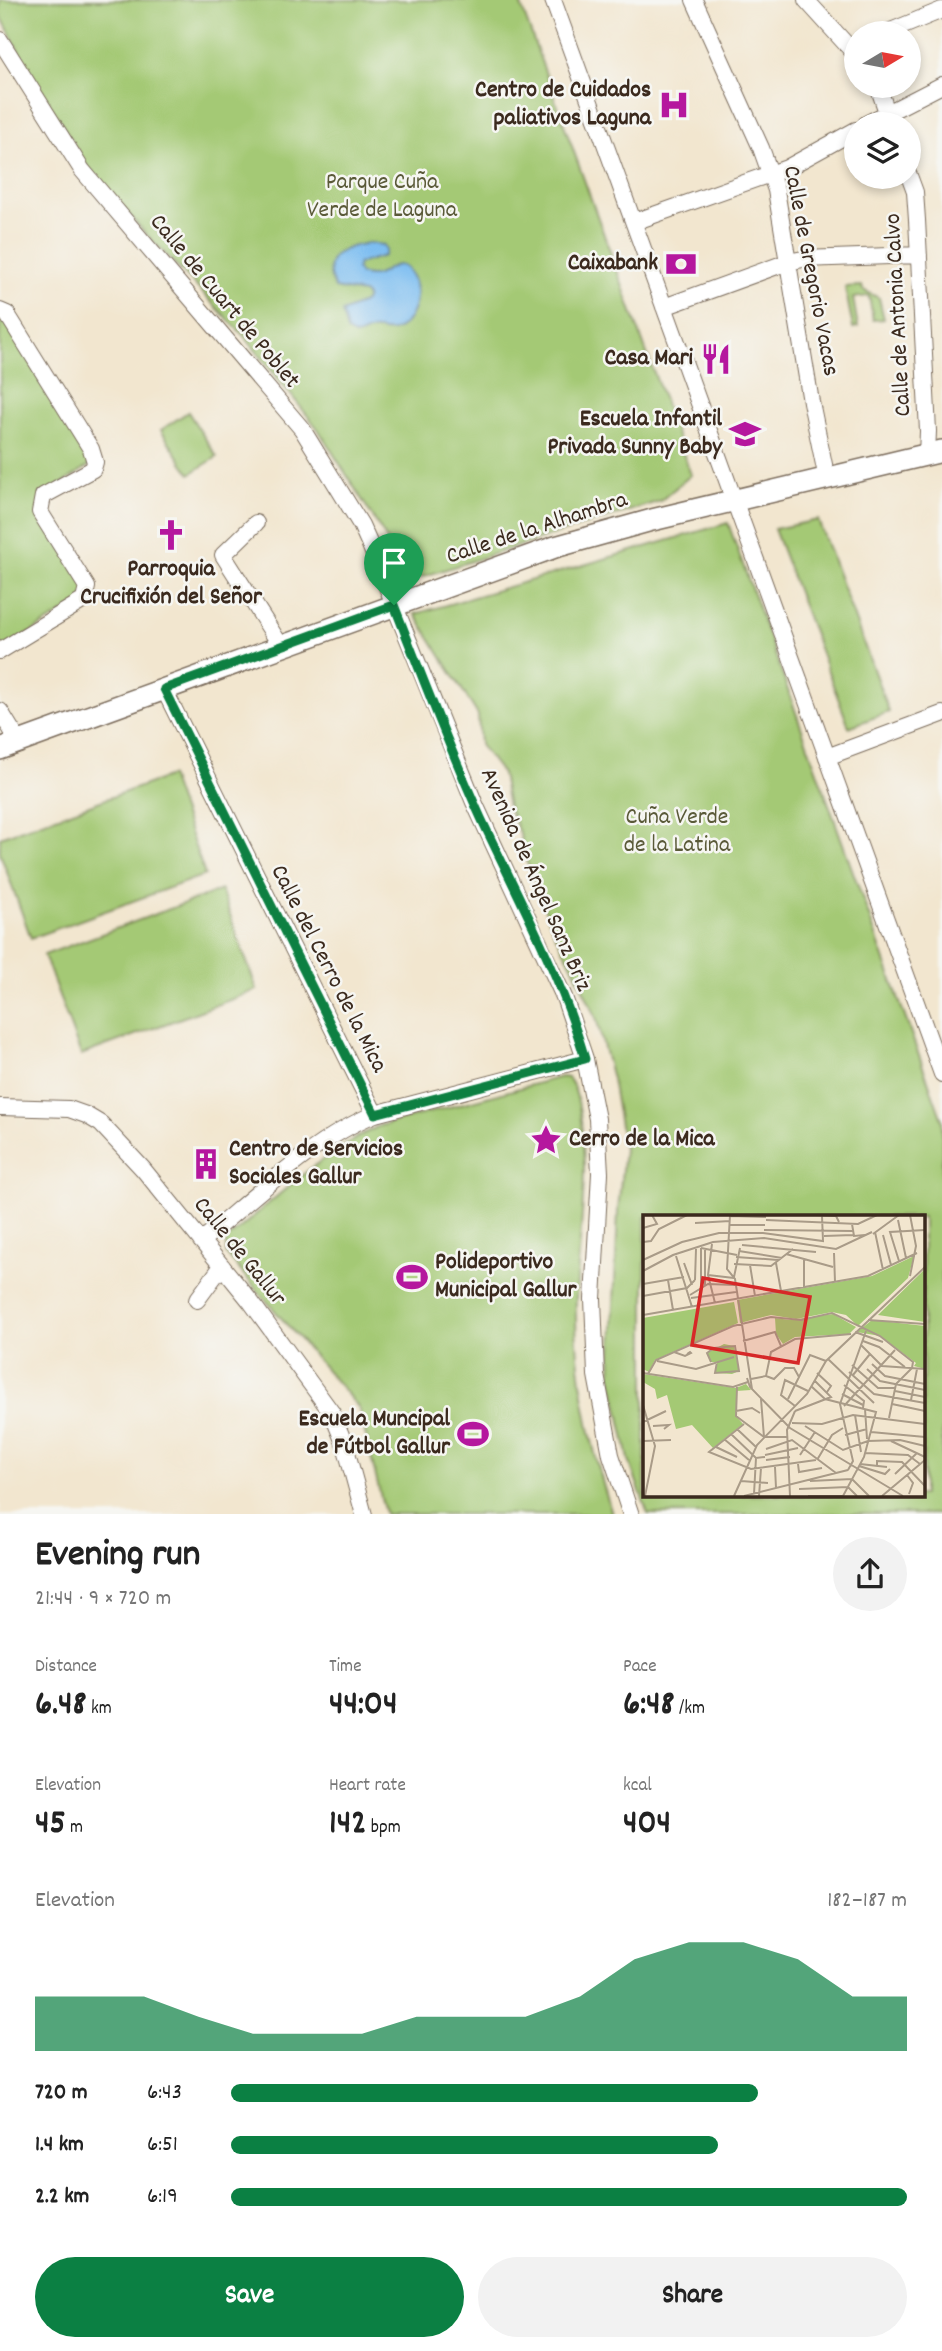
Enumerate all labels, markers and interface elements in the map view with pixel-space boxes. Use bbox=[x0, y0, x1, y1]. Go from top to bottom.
north arrow bbox=[844, 21, 920, 98]
map controls bbox=[844, 21, 921, 189]
place label: Centro de Cuidados paliativos Laguna bbox=[475, 74, 652, 136]
hospital icon: Centro de Cuidados paliativos Laguna bbox=[657, 88, 691, 122]
button: layers bbox=[844, 112, 921, 189]
street label: Calle de Gregorio Vacas bbox=[773, 163, 847, 379]
park label: Parque Cuña Verde de Laguna bbox=[307, 166, 458, 228]
street label: Calle de Cuart de Poblet bbox=[141, 207, 308, 397]
street label: Calle de Antonia Calvo bbox=[877, 213, 921, 417]
place label: Caixabank bbox=[568, 247, 658, 281]
bank icon: Caixabank bbox=[664, 247, 698, 281]
place label: Casa Mari bbox=[604, 342, 694, 376]
restaurant icon: Casa Mari bbox=[699, 342, 733, 376]
place label: Escuela Infantil Privada Sunny Baby bbox=[547, 403, 723, 465]
school or university icon: Escuela Infantil Privada Sunny Baby bbox=[728, 417, 762, 451]
street label: Calle de la Alhambra bbox=[442, 483, 633, 574]
church icon: Parroquia Crucifixión del Señor bbox=[154, 518, 188, 552]
pin bbox=[364, 533, 424, 605]
icon: arrive bbox=[375, 544, 413, 582]
place label: Parroquia Crucifixión del Señor bbox=[80, 553, 263, 615]
street label: Avenida de Ángel Sanz Briz bbox=[470, 763, 600, 997]
park label: Cuña Verde de la Latina bbox=[624, 801, 731, 863]
street label: Calle del Cerro de la Mica bbox=[261, 859, 396, 1079]
place icon: Cerro de la Mica bbox=[529, 1123, 563, 1157]
place label: Cerro de la Mica bbox=[569, 1123, 715, 1157]
place label: Centro de Servicios Sociales Gallur bbox=[229, 1133, 403, 1195]
building icon: Centro de Servicios Sociales Gallur bbox=[189, 1147, 223, 1181]
street label: Calle de Gallur bbox=[184, 1190, 294, 1314]
inset map bbox=[643, 1215, 925, 1497]
place label: Polideportivo Municipal Gallur bbox=[435, 1246, 578, 1308]
sports icon: Polideportivo Municipal Gallur bbox=[395, 1260, 429, 1294]
place label: Escuela Muncipal de Fútbol Gallur bbox=[298, 1403, 451, 1465]
sports icon: Escuela Muncipal de Fútbol Gallur bbox=[456, 1417, 490, 1451]
text: Evening run bbox=[35, 1529, 200, 1584]
button: share bbox=[833, 1537, 907, 1611]
text: 21:44 · 9 × 720 m bbox=[35, 1583, 171, 1616]
text: Distance bbox=[35, 1654, 97, 1681]
text: Time bbox=[329, 1654, 362, 1681]
text: Pace bbox=[623, 1654, 657, 1681]
text: 6.48 bbox=[35, 1681, 87, 1731]
text: 44:04 bbox=[329, 1681, 397, 1731]
text: 6:48 bbox=[623, 1681, 675, 1731]
text: km bbox=[87, 1696, 112, 1723]
text: /km bbox=[675, 1696, 705, 1723]
text: Elevation bbox=[35, 1773, 101, 1800]
text: Heart rate bbox=[329, 1773, 406, 1800]
text: kcal bbox=[623, 1773, 652, 1800]
text: 45 bbox=[35, 1800, 66, 1850]
text: 142 bbox=[329, 1800, 367, 1850]
text: 404 bbox=[623, 1800, 671, 1850]
text: m bbox=[66, 1815, 83, 1842]
text: bpm bbox=[367, 1815, 401, 1842]
text: Elevation bbox=[35, 1885, 115, 1918]
text: 182–187 m bbox=[827, 1885, 907, 1918]
text: 720 m bbox=[35, 2077, 87, 2110]
text: 6:43 bbox=[147, 2077, 182, 2110]
text: 1.4 km bbox=[35, 2129, 84, 2162]
text: 6:51 bbox=[147, 2129, 178, 2162]
text: 2.2 km bbox=[35, 2181, 89, 2214]
text: 6:19 bbox=[147, 2181, 178, 2214]
button: Save bbox=[35, 2257, 464, 2337]
button: Share bbox=[478, 2257, 907, 2337]

